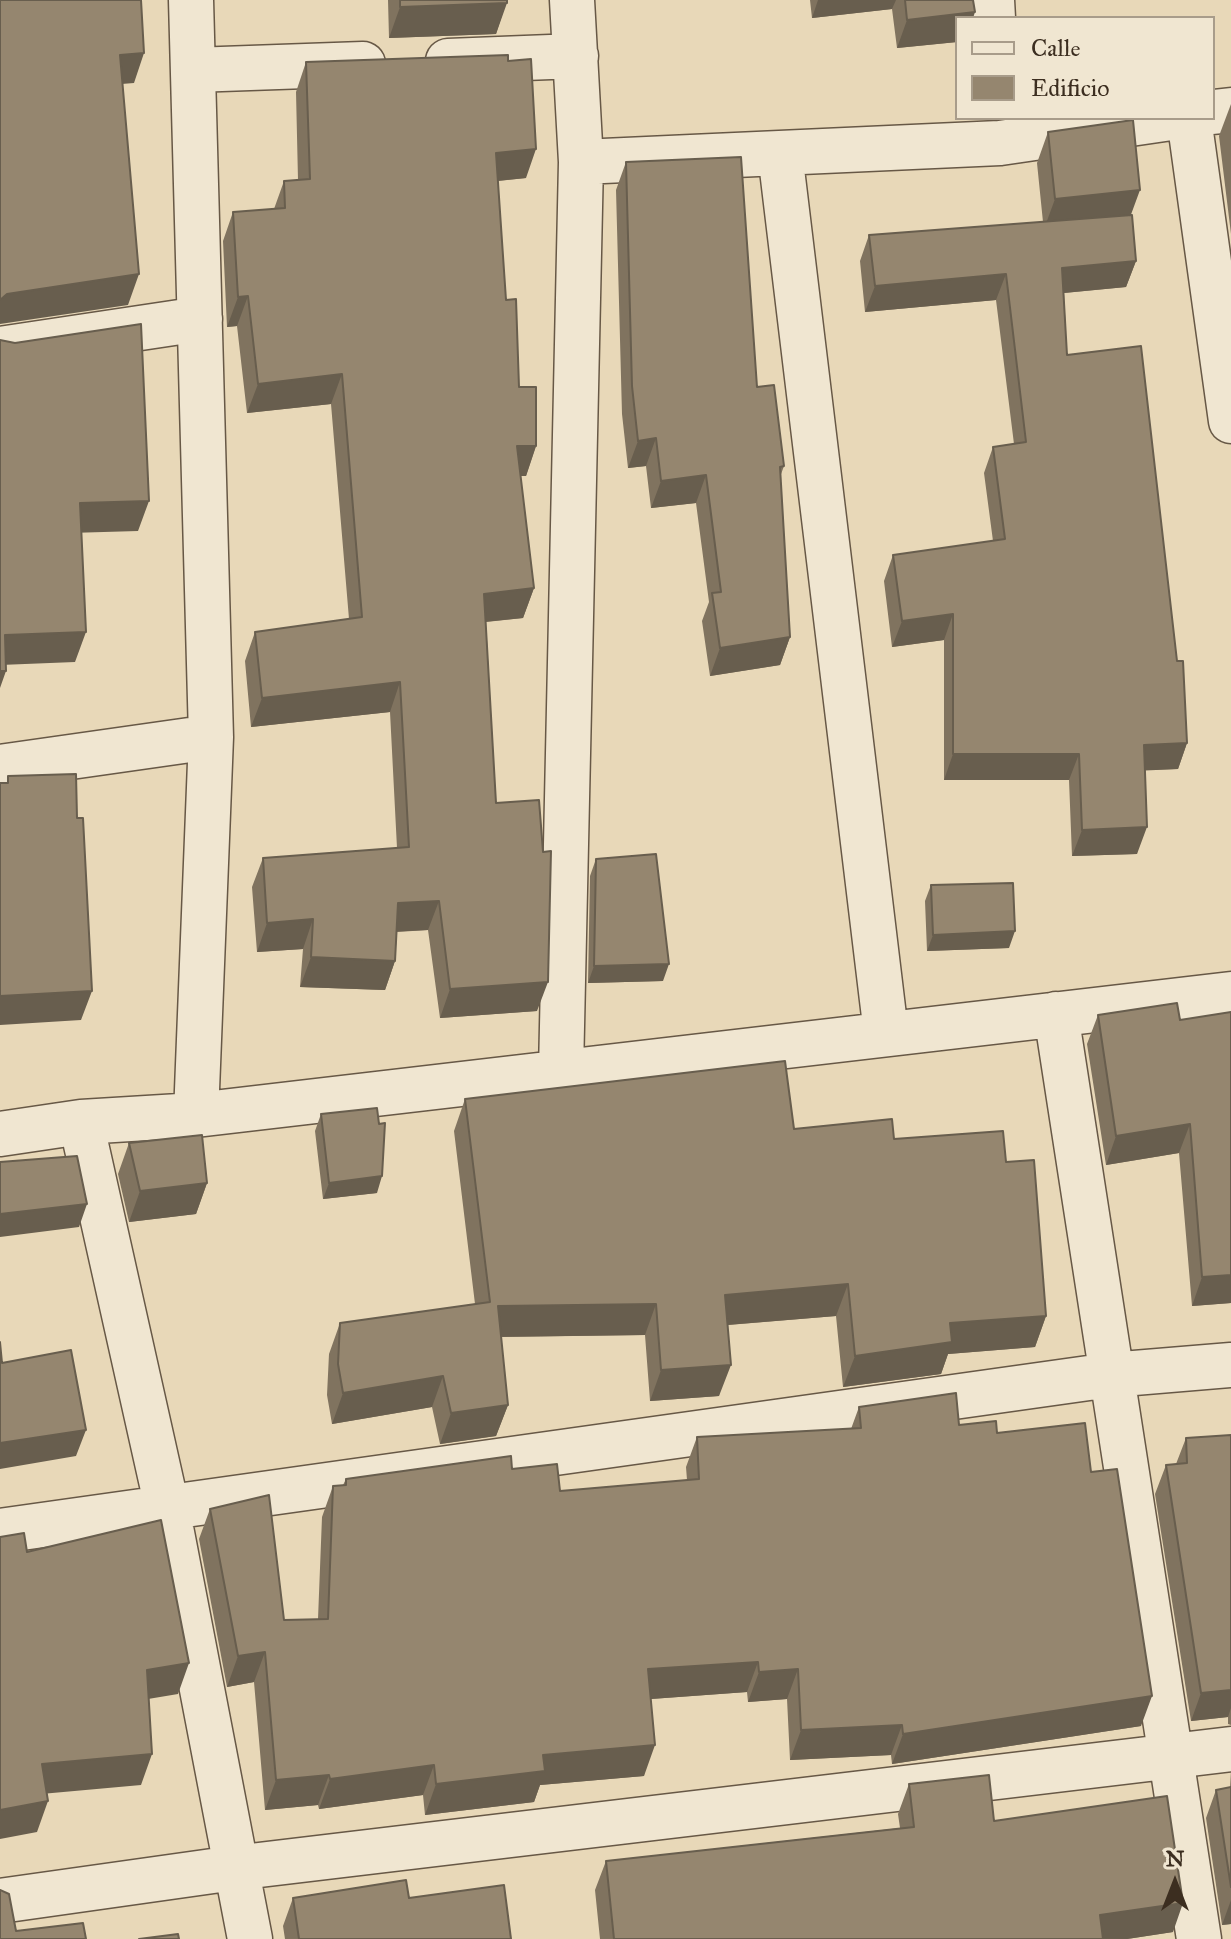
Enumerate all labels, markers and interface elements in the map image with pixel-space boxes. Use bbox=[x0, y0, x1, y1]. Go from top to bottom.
legend bbox=[955, 16, 1215, 120]
text: Calle bbox=[1031, 33, 1080, 63]
text: Edificio bbox=[1031, 73, 1110, 103]
north arrow bbox=[1135, 1843, 1215, 1923]
text: N bbox=[1166, 1845, 1184, 1872]

